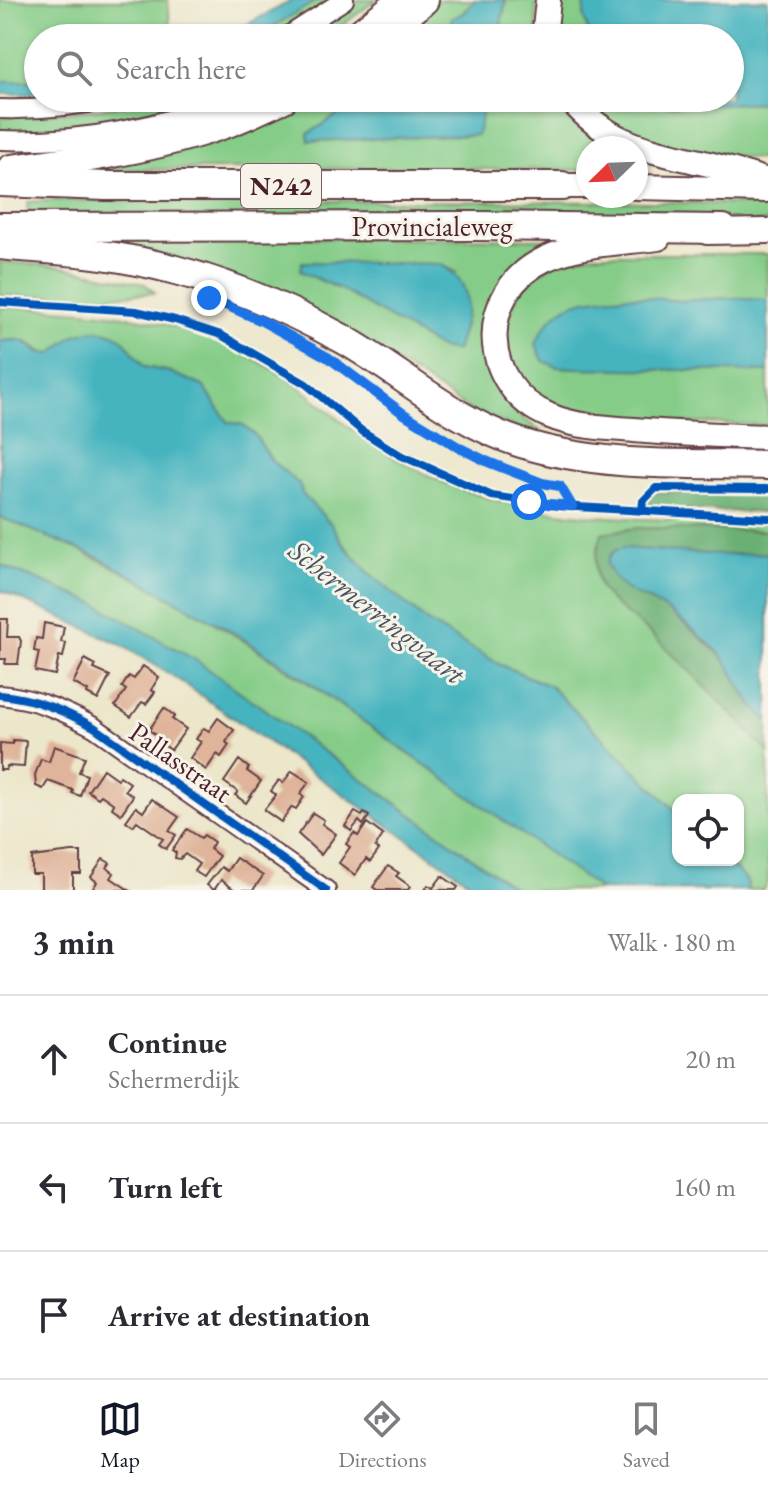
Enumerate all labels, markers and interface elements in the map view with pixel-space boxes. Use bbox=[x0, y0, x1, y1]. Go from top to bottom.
search box bbox=[24, 24, 744, 112]
icon: search bbox=[52, 46, 96, 90]
text: Search here bbox=[116, 49, 246, 88]
north arrow bbox=[576, 136, 648, 208]
road number: N242 bbox=[241, 164, 321, 208]
street label: Provincialeweg bbox=[352, 208, 513, 244]
route end bbox=[191, 280, 227, 316]
route start bbox=[511, 484, 547, 520]
water label: Schermerringvaart bbox=[280, 530, 474, 693]
street label: Pallasstraat bbox=[123, 714, 239, 810]
map controls bbox=[672, 794, 744, 866]
button: locate bbox=[672, 794, 744, 866]
text: 3 min bbox=[32, 920, 115, 964]
text: Walk · 180 m bbox=[608, 925, 736, 959]
text: Continue bbox=[108, 1023, 227, 1062]
icon: ahead bbox=[32, 1037, 76, 1081]
text: 20 m bbox=[686, 1042, 736, 1076]
text: Schermerdijk bbox=[108, 1062, 240, 1096]
icon: left bbox=[32, 1165, 76, 1209]
text: Turn left bbox=[108, 1168, 222, 1207]
text: 160 m bbox=[673, 1170, 736, 1204]
icon: arrive bbox=[32, 1293, 76, 1337]
text: Arrive at destination bbox=[108, 1296, 370, 1335]
tab: Map bbox=[98, 1397, 142, 1474]
tab: Directions bbox=[338, 1397, 427, 1474]
tab: Saved bbox=[623, 1397, 670, 1474]

